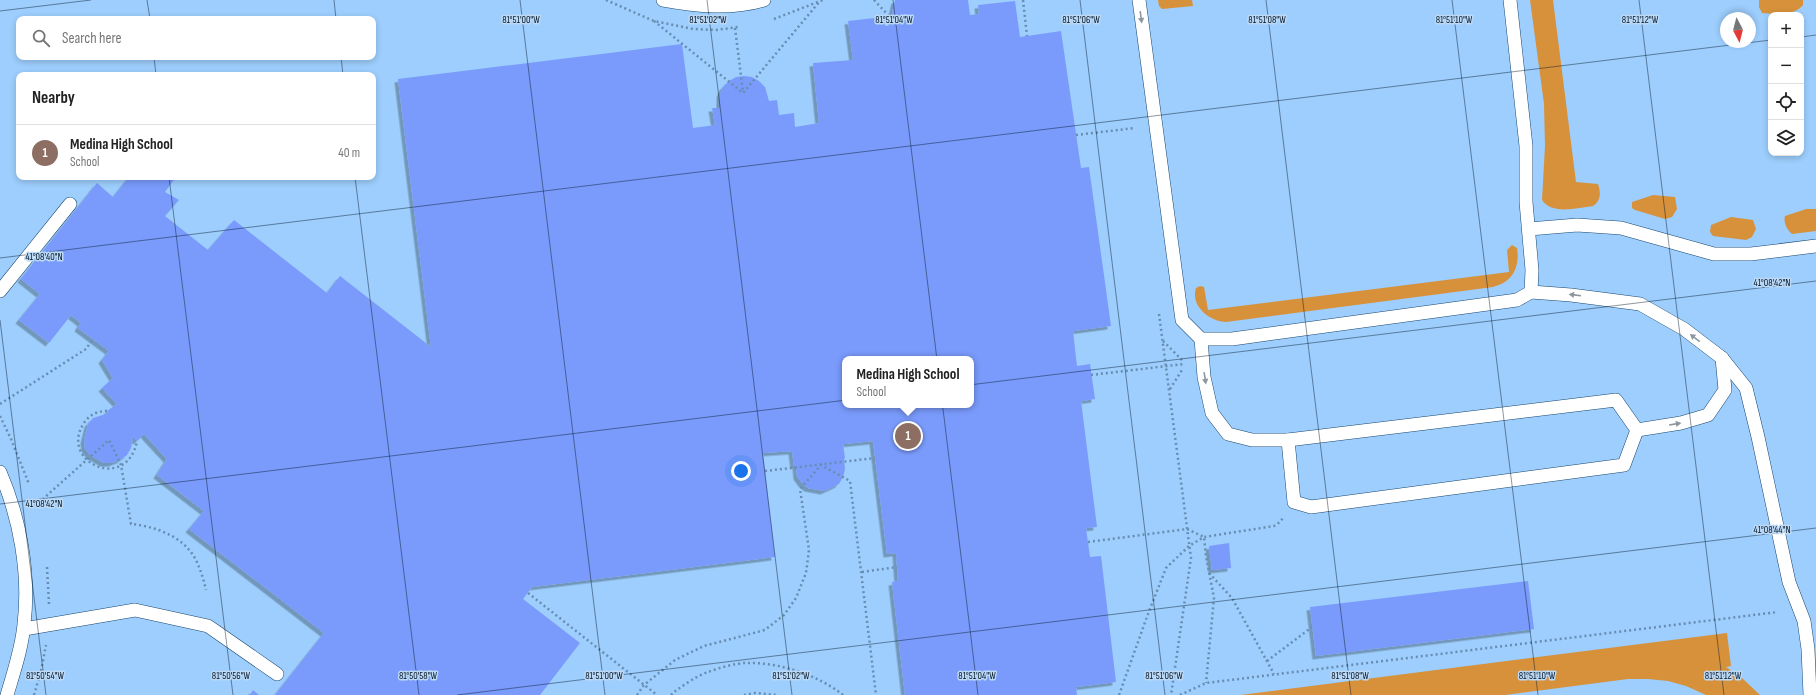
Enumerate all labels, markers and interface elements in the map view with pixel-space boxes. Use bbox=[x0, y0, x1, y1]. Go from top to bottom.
one-way arrow bbox=[1138, 11, 1144, 23]
north arrow bbox=[1720, 12, 1756, 48]
map controls bbox=[1768, 12, 1804, 156]
button: + bbox=[1768, 12, 1804, 48]
text: 81°51'00"W bbox=[502, 14, 540, 26]
text: 81°51'02"W bbox=[689, 14, 727, 26]
text: 81°51'04"W bbox=[875, 14, 913, 26]
text: 81°51'06"W bbox=[1062, 14, 1100, 26]
text: 81°51'08"W bbox=[1248, 14, 1286, 26]
text: 81°51'10"W bbox=[1436, 14, 1473, 26]
text: 81°51'12"W bbox=[1622, 14, 1659, 26]
search box bbox=[16, 16, 376, 60]
icon: search bbox=[30, 27, 52, 49]
text: Search here bbox=[62, 29, 122, 48]
button: − bbox=[1768, 48, 1804, 84]
button: locate bbox=[1768, 84, 1804, 120]
text: Nearby bbox=[32, 88, 75, 108]
button: layers bbox=[1768, 120, 1804, 156]
text: Medina High School bbox=[70, 135, 173, 154]
text: 1 bbox=[42, 145, 48, 161]
text: 40 m bbox=[338, 145, 360, 161]
text: School bbox=[70, 154, 100, 170]
text: 41°08'40"N bbox=[25, 251, 63, 263]
text: 41°08'42"N bbox=[1754, 277, 1790, 289]
one-way arrow bbox=[1569, 292, 1581, 298]
one-way arrow bbox=[1690, 334, 1701, 342]
popup bbox=[842, 356, 974, 408]
text: Medina High School bbox=[857, 365, 959, 384]
one-way arrow bbox=[1202, 372, 1208, 384]
text: School bbox=[857, 384, 886, 400]
pin: 1 bbox=[895, 421, 921, 451]
one-way arrow bbox=[1669, 421, 1681, 427]
your location bbox=[731, 461, 751, 481]
text: 41°08'42"N bbox=[26, 498, 62, 510]
text: 41°08'44"N bbox=[1754, 524, 1791, 536]
text: 81°50'54"W bbox=[26, 670, 65, 682]
text: 81°50'56"W bbox=[212, 670, 251, 682]
text: 81°50'58"W bbox=[399, 670, 438, 682]
text: 81°51'00"W bbox=[585, 670, 623, 682]
text: 81°51'02"W bbox=[772, 670, 810, 682]
text: 81°51'04"W bbox=[958, 670, 996, 682]
text: 81°51'06"W bbox=[1145, 670, 1183, 682]
text: 81°51'08"W bbox=[1331, 670, 1369, 682]
text: 81°51'10"W bbox=[1519, 670, 1556, 682]
text: 81°51'12"W bbox=[1705, 670, 1742, 682]

